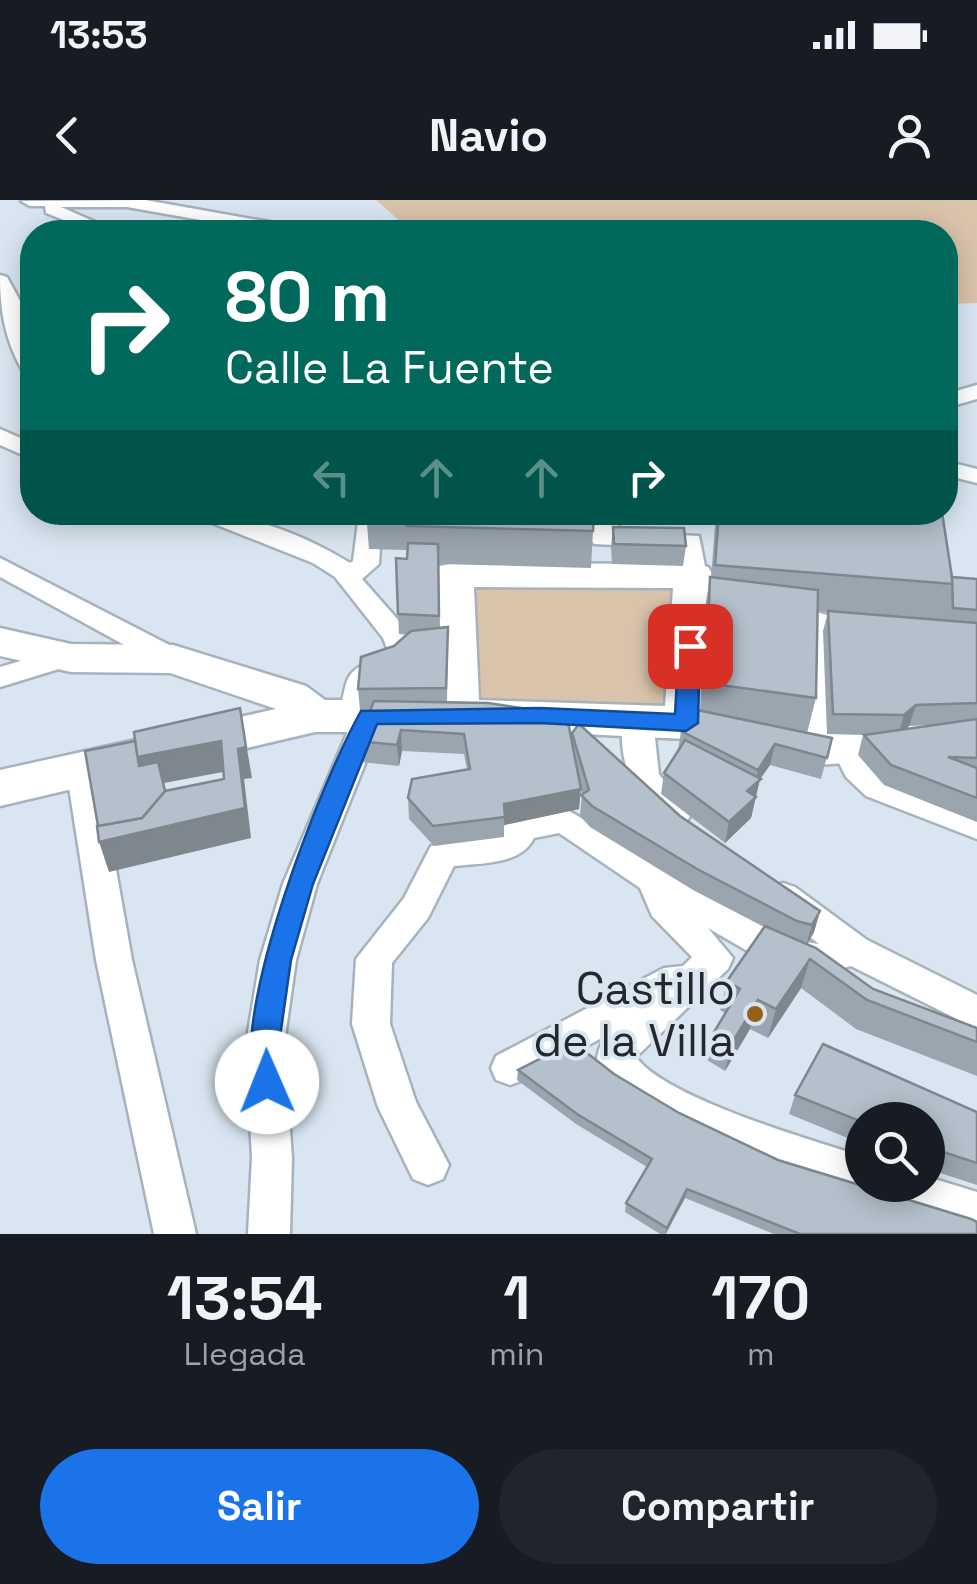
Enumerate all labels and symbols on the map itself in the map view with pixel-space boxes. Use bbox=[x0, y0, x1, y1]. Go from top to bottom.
pin bbox=[648, 604, 733, 689]
place label: Castillo de la Villa bbox=[533, 960, 735, 1069]
marker: Castillo de la Villa bbox=[744, 1003, 766, 1025]
position arrow bbox=[215, 1030, 319, 1134]

